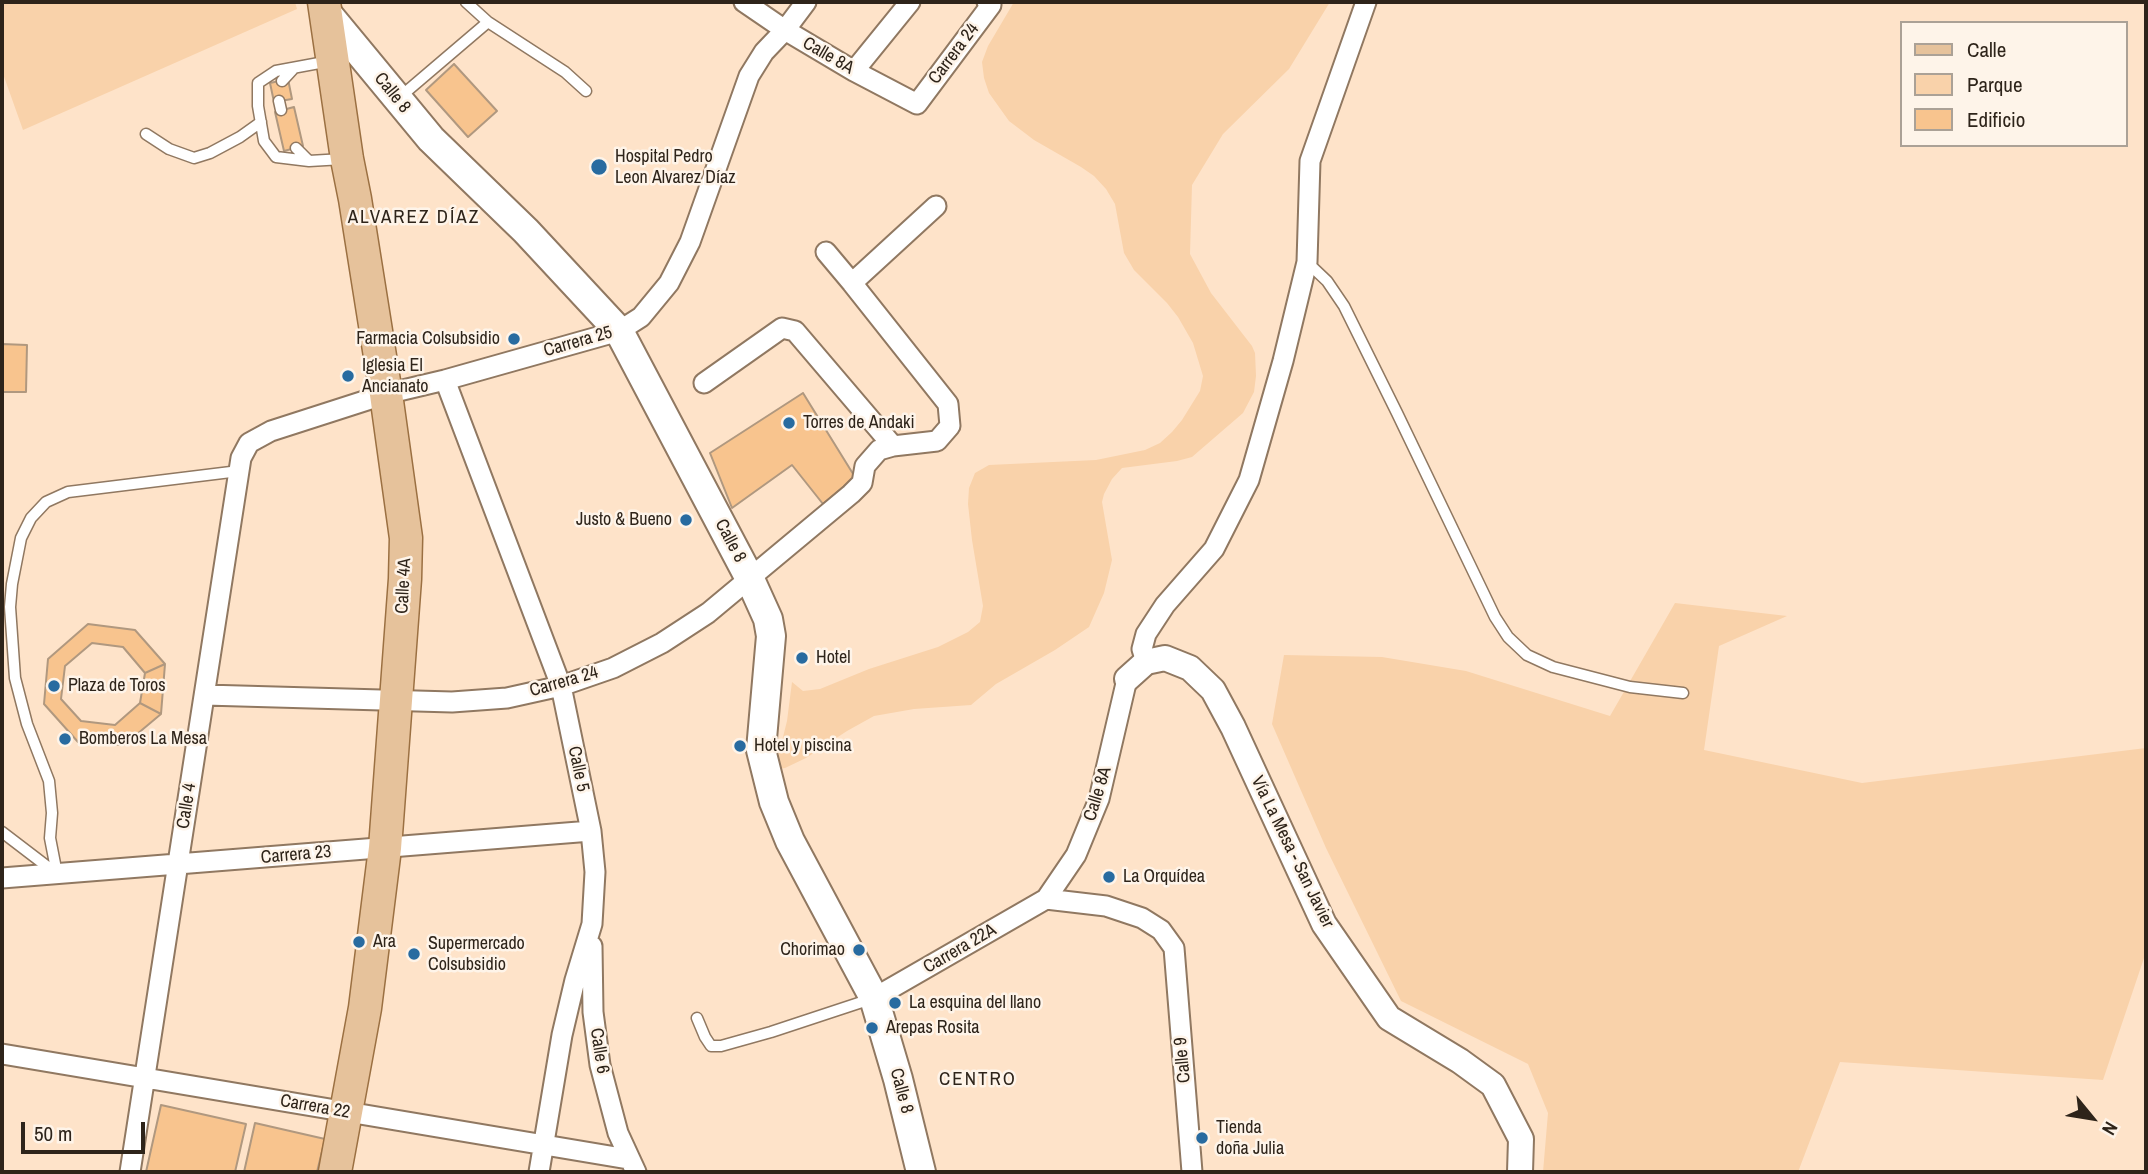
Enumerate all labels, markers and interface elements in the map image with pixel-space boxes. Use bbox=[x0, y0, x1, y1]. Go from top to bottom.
street label: Carrera 24 bbox=[924, 19, 984, 89]
legend bbox=[1899, 21, 2127, 147]
street label: Calle 8A bbox=[798, 33, 858, 79]
text: Calle bbox=[1967, 35, 2006, 64]
street label: Calle 8 bbox=[369, 68, 415, 118]
text: Parque bbox=[1967, 70, 2023, 99]
text: Edificio bbox=[1967, 105, 2025, 134]
place label: Hospital Pedro Leon Alvarez Díaz bbox=[615, 146, 736, 188]
marker: Hospital Pedro Leon Alvarez Díaz bbox=[589, 157, 609, 177]
district label: ALVAREZ DÍAZ bbox=[349, 207, 479, 229]
street label: Carrera 25 bbox=[541, 322, 615, 362]
place label: Farmacia Colsubsidio bbox=[356, 328, 500, 350]
marker: Farmacia Colsubsidio bbox=[506, 331, 522, 347]
place label: Iglesia El Ancianato bbox=[362, 355, 428, 398]
marker: Iglesia El Ancianato bbox=[340, 368, 356, 384]
place label: Torres de Andaki bbox=[803, 412, 915, 434]
marker: Torres de Andaki bbox=[781, 415, 797, 431]
place label: Justo & Bueno bbox=[576, 509, 672, 531]
marker: Justo & Bueno bbox=[678, 512, 694, 528]
street label: Calle 8 bbox=[710, 516, 750, 566]
street label: Calle 4A bbox=[392, 558, 416, 614]
place label: Hotel bbox=[816, 647, 850, 669]
marker: Hotel bbox=[794, 650, 810, 666]
street label: Carrera 24 bbox=[527, 662, 601, 702]
place label: Plaza de Toros bbox=[68, 675, 166, 697]
marker: Plaza de Toros bbox=[46, 678, 62, 694]
place label: Bomberos La Mesa bbox=[79, 728, 207, 750]
marker: Bomberos La Mesa bbox=[57, 731, 73, 747]
place label: Hotel y piscina bbox=[754, 735, 852, 757]
marker: Hotel y piscina bbox=[732, 738, 748, 754]
street label: Calle 5 bbox=[563, 744, 593, 794]
street label: Calle 8A bbox=[1080, 764, 1116, 824]
street label: Vía La Mesa - San Javier bbox=[1246, 773, 1338, 931]
street label: Calle 4 bbox=[173, 782, 201, 830]
street label: Carrera 23 bbox=[260, 841, 332, 869]
place label: La Orquídea bbox=[1123, 866, 1205, 888]
marker: La Orquídea bbox=[1101, 869, 1117, 885]
street label: Carrera 22A bbox=[920, 920, 1000, 978]
place label: Ara bbox=[373, 931, 396, 953]
place label: Supermercado Colsubsidio bbox=[428, 933, 525, 976]
marker: Ara bbox=[351, 934, 367, 950]
place label: Chorimao bbox=[780, 939, 845, 961]
marker: Chorimao bbox=[851, 942, 867, 958]
marker: Supermercado Colsubsidio bbox=[406, 946, 422, 962]
place label: La esquina del llano bbox=[909, 992, 1041, 1014]
marker: La esquina del llano bbox=[887, 995, 903, 1011]
place label: Arepas Rosita bbox=[886, 1017, 980, 1039]
marker: Arepas Rosita bbox=[864, 1020, 880, 1036]
street label: Calle 6 bbox=[585, 1027, 613, 1075]
street label: Calle 9 bbox=[1170, 1036, 1196, 1084]
street label: Calle 8 bbox=[885, 1066, 917, 1116]
district label: CENTRO bbox=[940, 1069, 1016, 1091]
north arrow bbox=[2057, 1083, 2127, 1153]
street label: Carrera 22 bbox=[278, 1090, 352, 1124]
scale bar bbox=[24, 1108, 149, 1152]
place label: Tienda doña Julia bbox=[1216, 1117, 1284, 1160]
text: N bbox=[2096, 1117, 2124, 1140]
text: 50 m bbox=[34, 1119, 72, 1148]
marker: Tienda doña Julia bbox=[1194, 1130, 1210, 1146]

